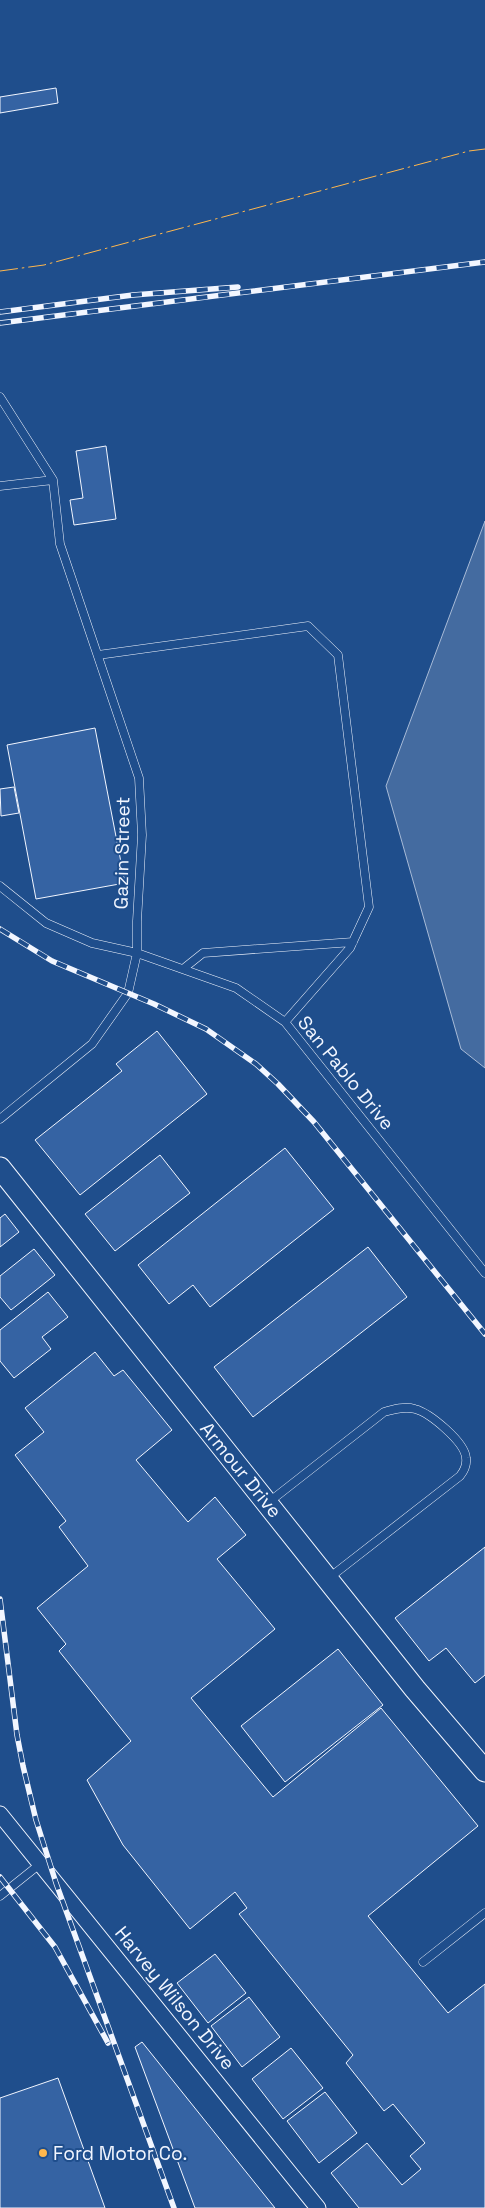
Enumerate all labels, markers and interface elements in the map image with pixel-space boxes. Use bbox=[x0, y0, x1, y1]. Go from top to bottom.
street label: Gazin Street bbox=[109, 796, 135, 910]
street label: San Pablo Drive bbox=[292, 1011, 400, 1135]
street label: Armour Drive bbox=[195, 1417, 287, 1523]
street label: Harvey Wilson Drive bbox=[109, 1921, 241, 2075]
place label: Ford Motor Co. bbox=[53, 2141, 187, 2166]
marker: Ford Motor Co. bbox=[37, 2147, 49, 2159]

